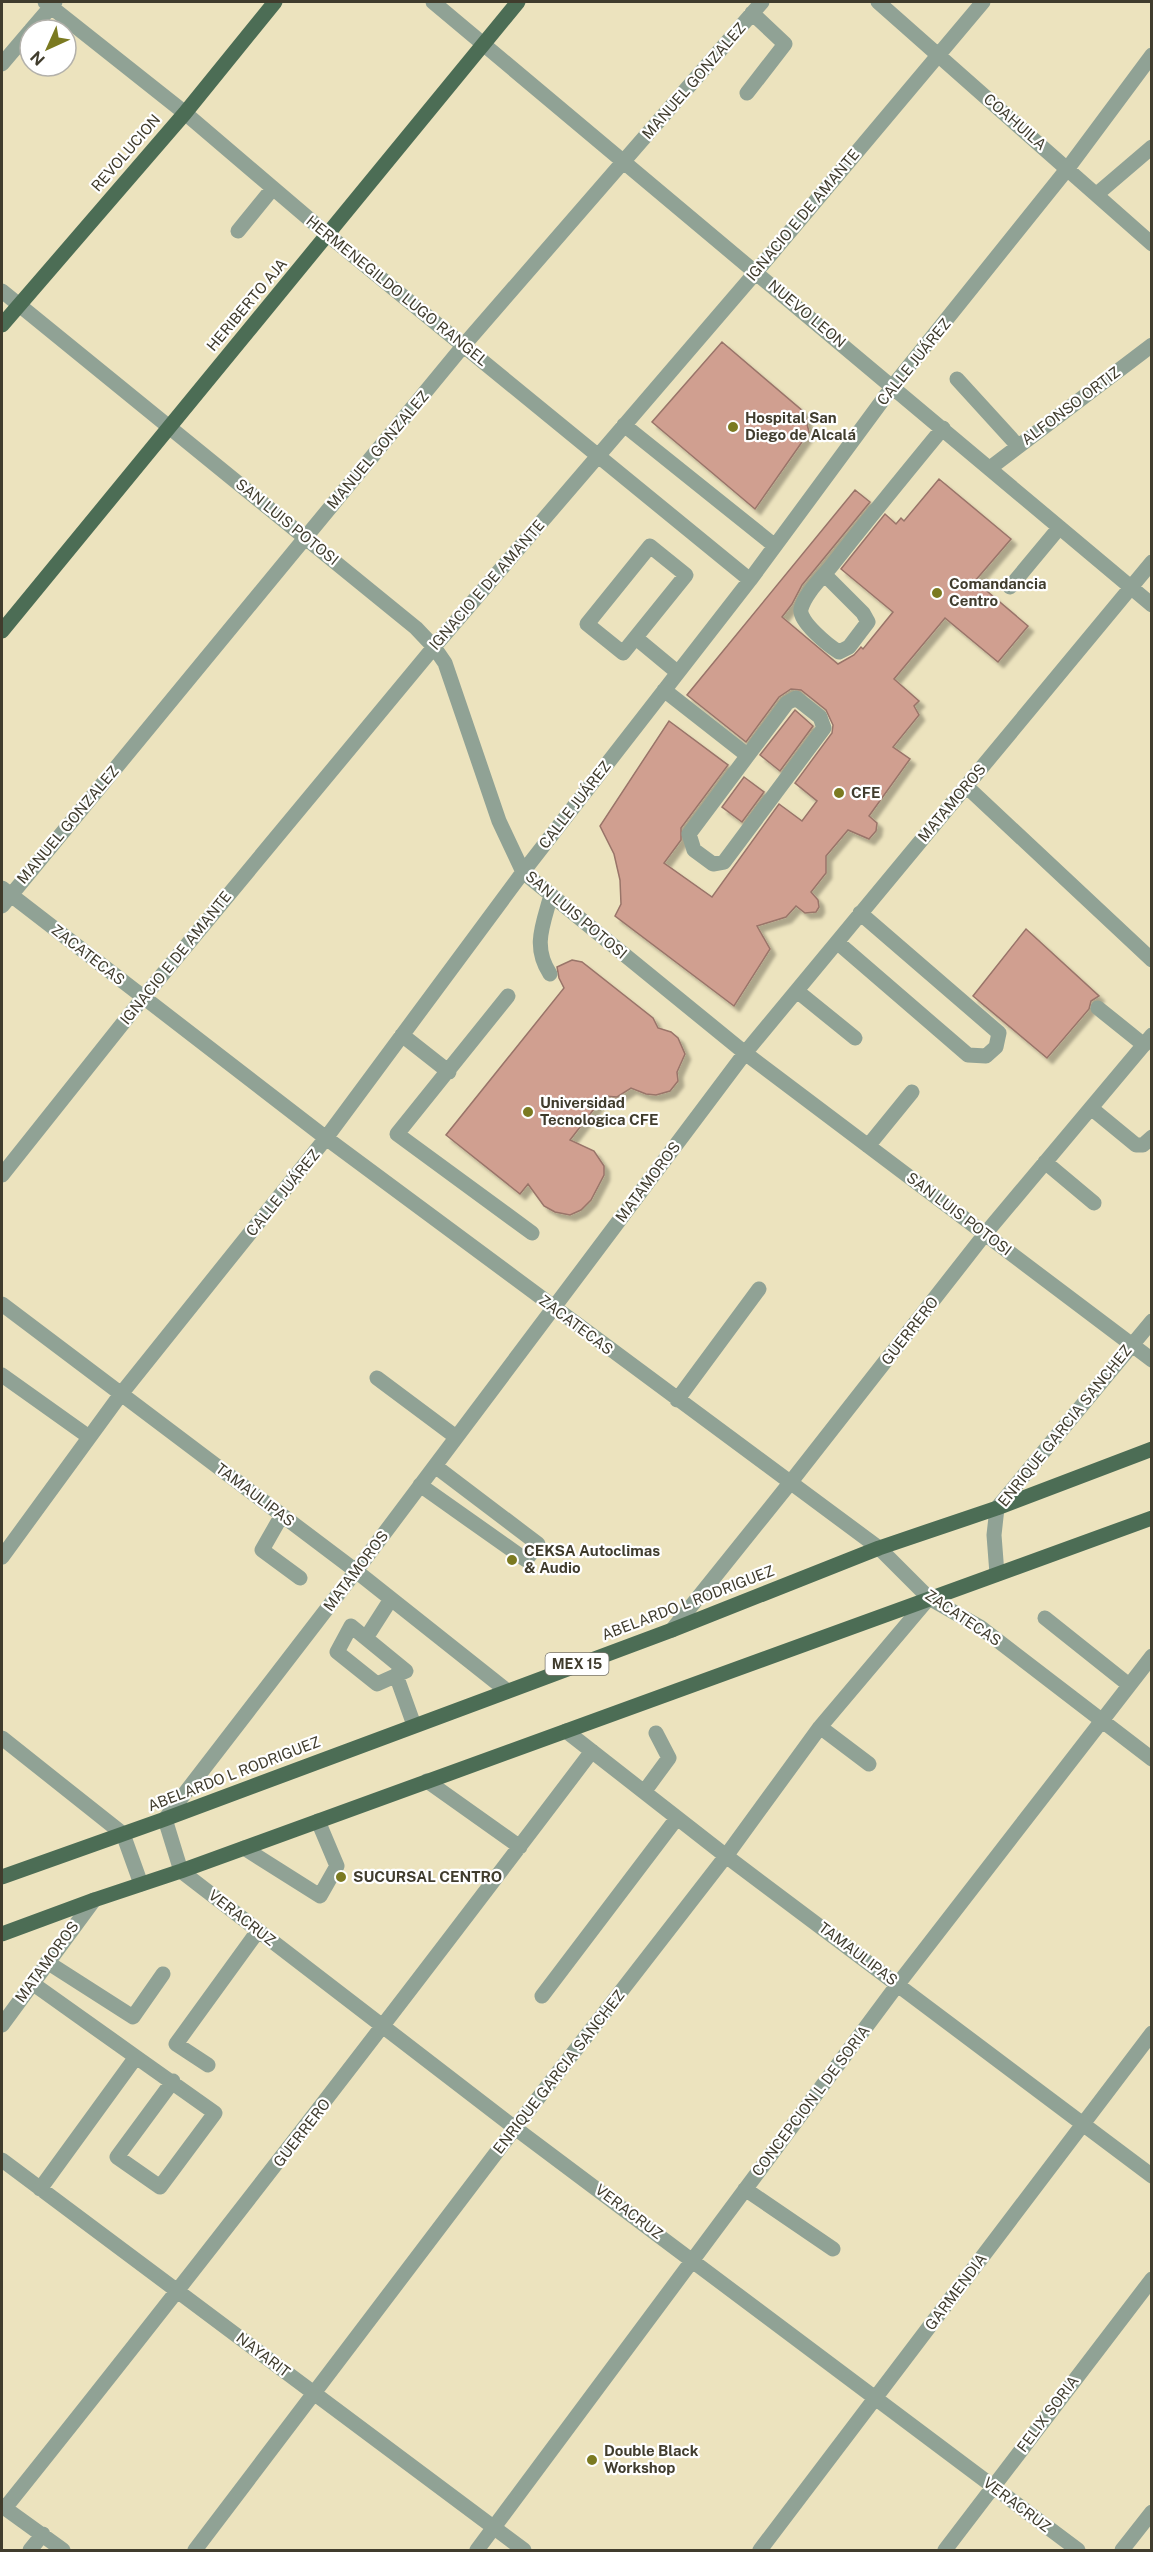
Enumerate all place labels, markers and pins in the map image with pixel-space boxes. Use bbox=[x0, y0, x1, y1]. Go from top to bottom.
place label: Hospital San Diego de Alcalá bbox=[745, 409, 856, 443]
marker: Hospital San Diego de Alcalá bbox=[726, 420, 740, 434]
place label: Comandancia Centro bbox=[949, 575, 1046, 609]
marker: Comandancia Centro bbox=[930, 586, 944, 600]
place label: CFE bbox=[851, 784, 881, 801]
marker: CFE bbox=[832, 786, 846, 800]
place label: Universidad Tecnologica CFE bbox=[540, 1094, 658, 1128]
marker: Universidad Tecnologica CFE bbox=[521, 1105, 535, 1119]
place label: CEKSA Autoclimas & Audio bbox=[524, 1542, 660, 1576]
marker: CEKSA Autoclimas & Audio bbox=[505, 1553, 519, 1567]
place label: SUCURSAL CENTRO bbox=[353, 1868, 502, 1885]
marker: SUCURSAL CENTRO bbox=[334, 1870, 348, 1884]
place label: Double Black Workshop bbox=[604, 2442, 699, 2476]
marker: Double Black Workshop bbox=[585, 2453, 599, 2467]

